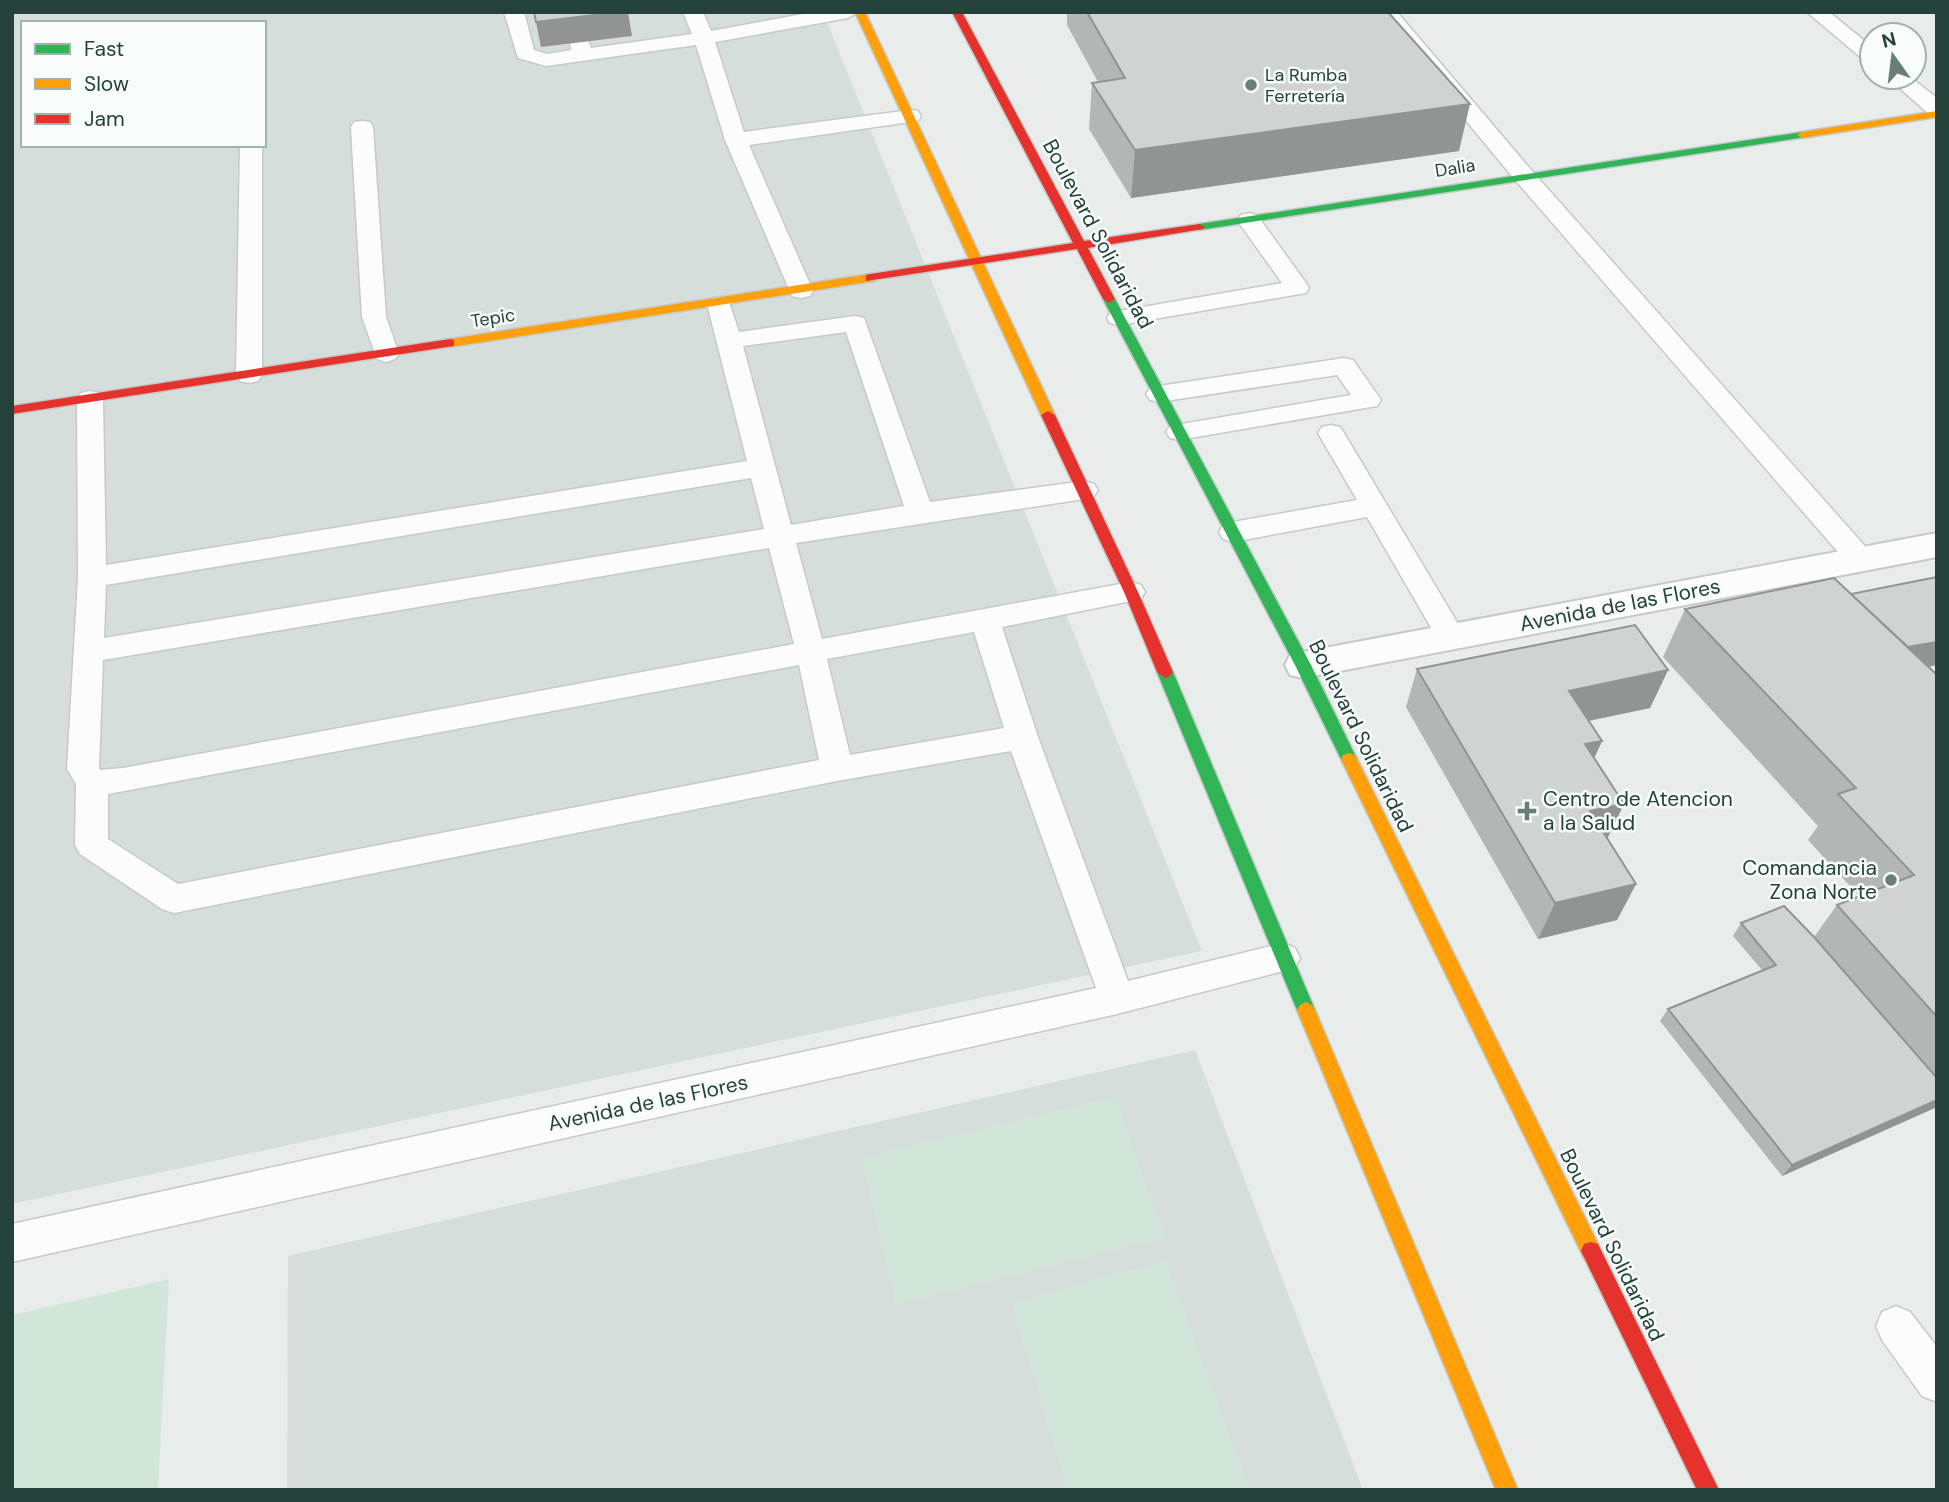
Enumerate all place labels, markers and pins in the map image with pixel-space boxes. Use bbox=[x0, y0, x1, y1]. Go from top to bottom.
place label: La Rumba Ferretería bbox=[1265, 63, 1347, 108]
marker: La Rumba Ferretería bbox=[1243, 77, 1259, 93]
place label: Centro de Atencion a la Salud bbox=[1543, 785, 1733, 837]
marker: Centro de Atencion a la Salud bbox=[1517, 801, 1537, 821]
place label: Comandancia Zona Norte bbox=[1742, 854, 1877, 906]
marker: Comandancia Zona Norte bbox=[1883, 872, 1899, 888]

